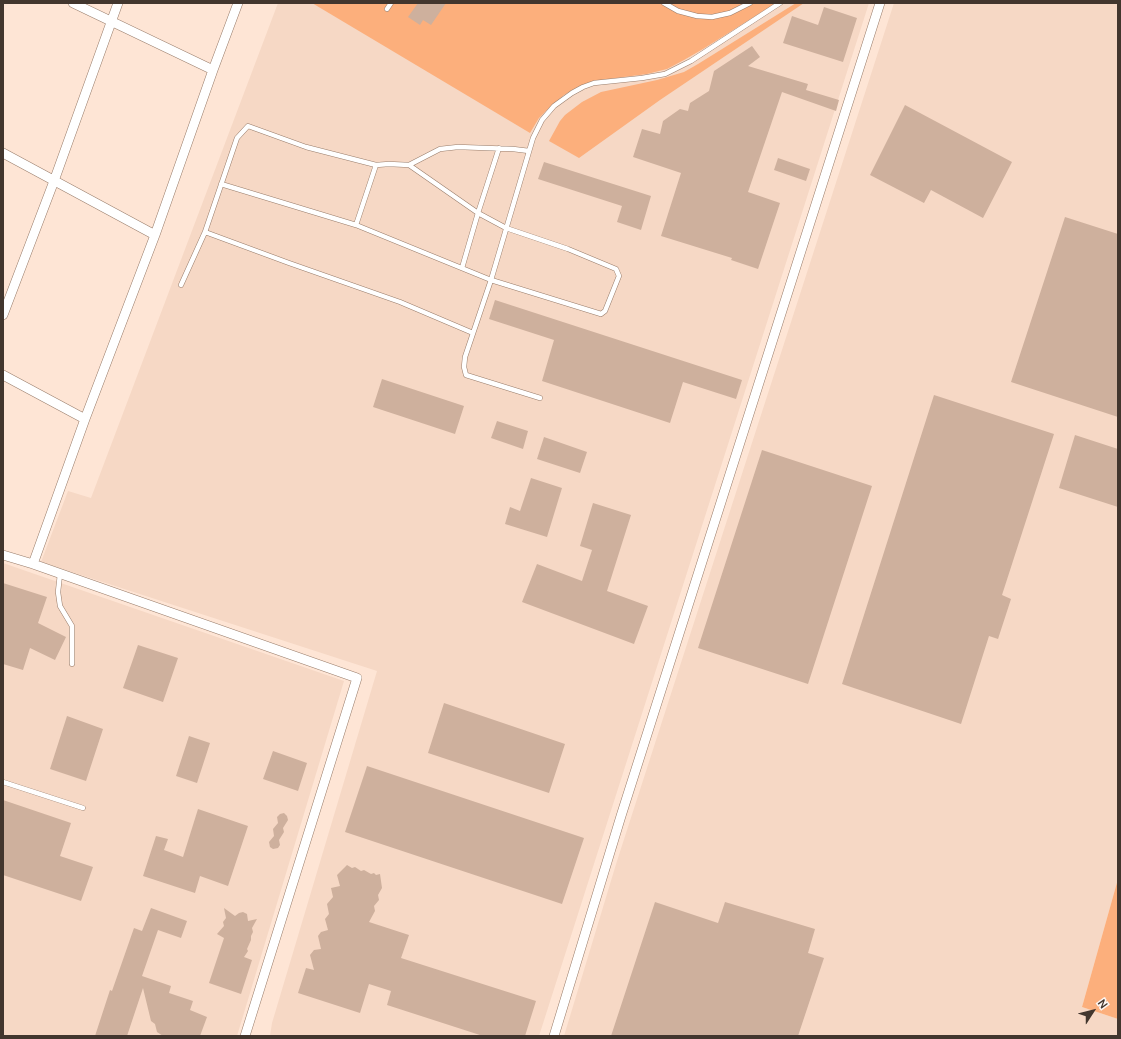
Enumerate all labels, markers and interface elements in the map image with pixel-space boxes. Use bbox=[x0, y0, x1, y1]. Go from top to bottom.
north arrow bbox=[1073, 991, 1113, 1031]
text: N bbox=[1095, 996, 1112, 1011]

